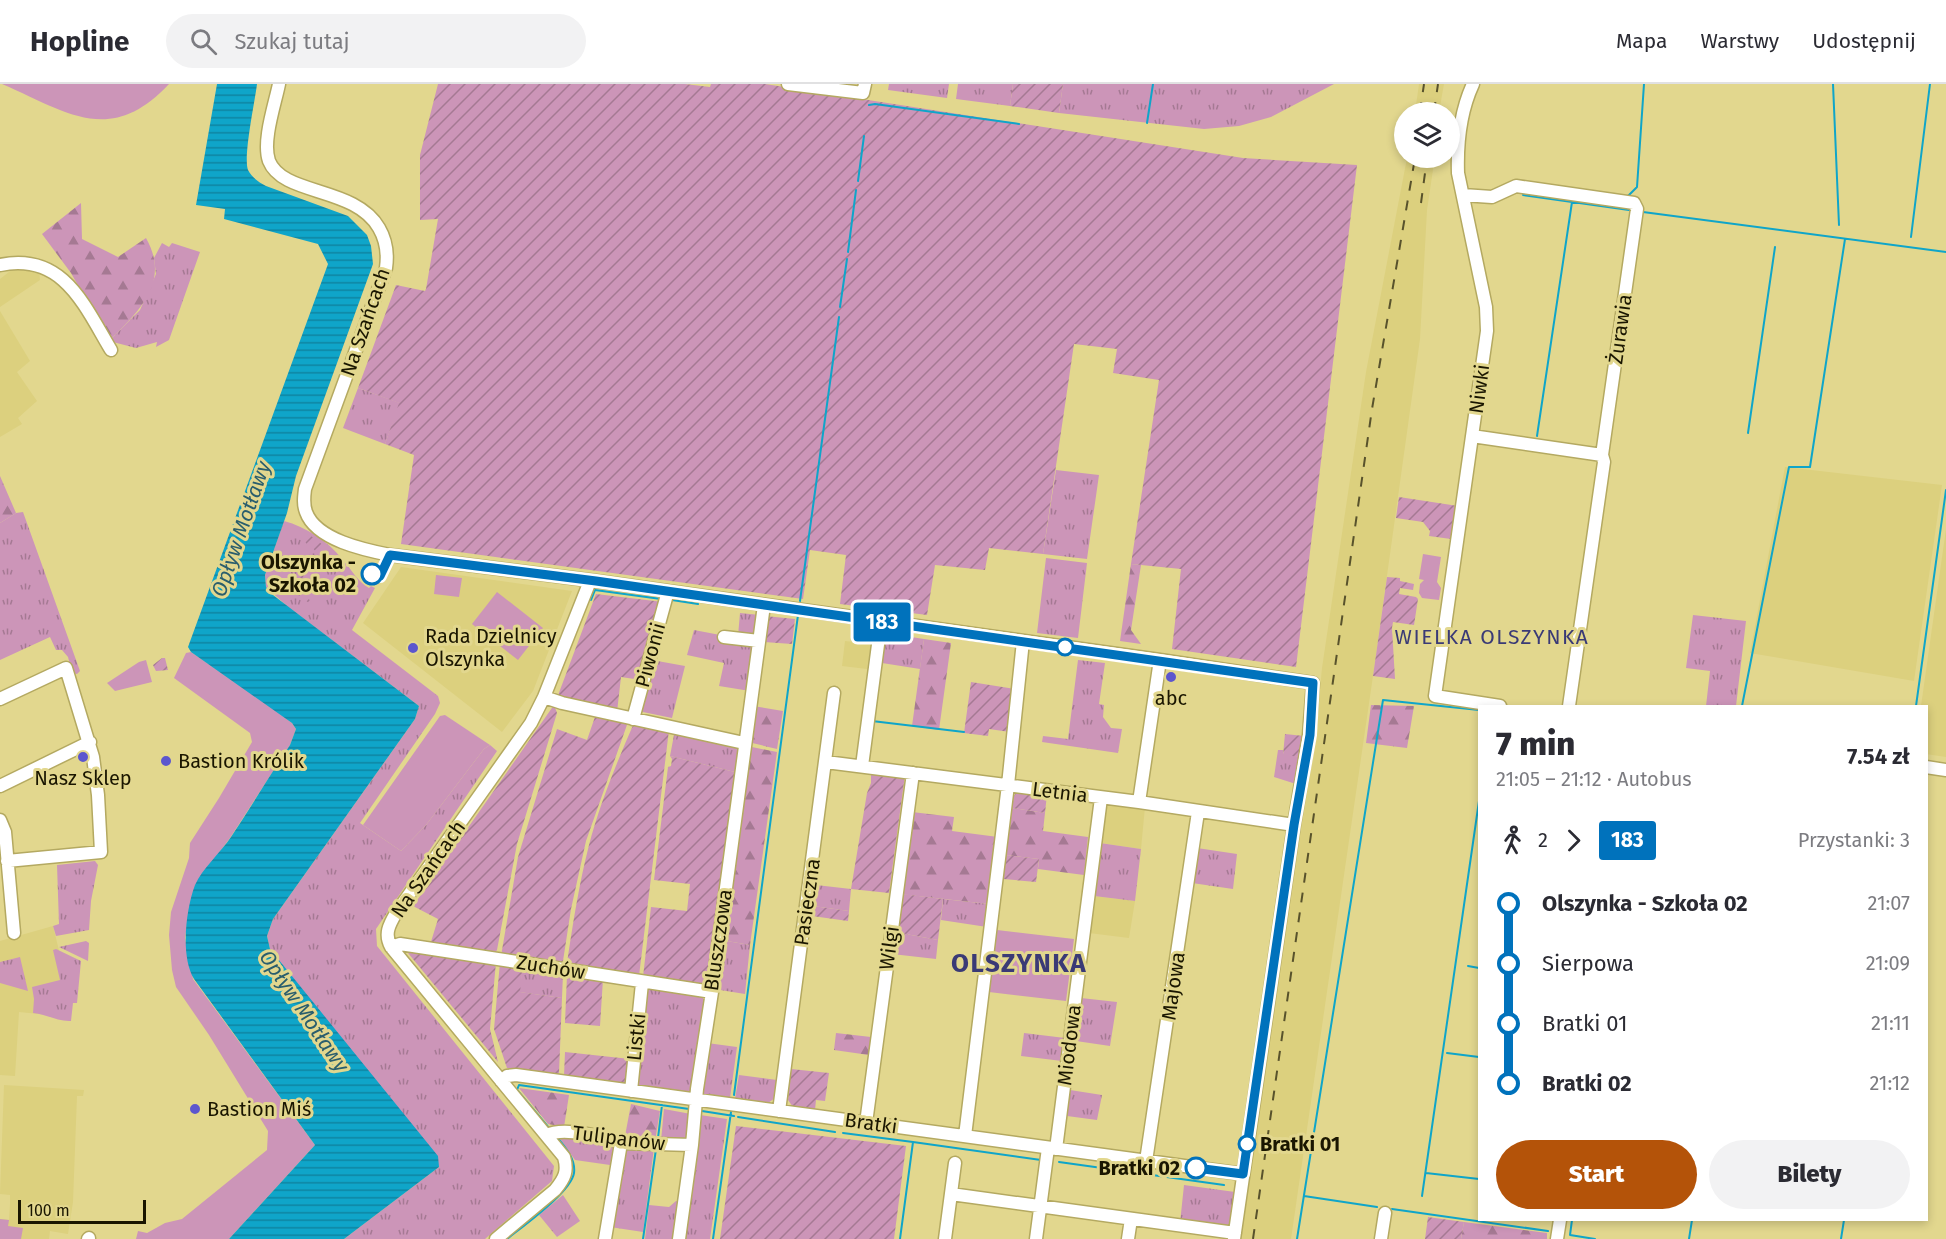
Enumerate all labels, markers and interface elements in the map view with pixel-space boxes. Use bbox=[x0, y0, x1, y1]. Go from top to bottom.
search box bbox=[166, 14, 586, 68]
text: Hopline bbox=[30, 25, 130, 58]
icon: search bbox=[187, 25, 220, 58]
text: Szukaj tutaj bbox=[235, 28, 350, 55]
text: Mapa bbox=[1616, 28, 1667, 54]
text: Warstwy bbox=[1700, 28, 1779, 54]
text: Udostępnij bbox=[1812, 28, 1916, 54]
map controls bbox=[1394, 102, 1460, 168]
button: layers bbox=[1394, 102, 1460, 168]
street label: Na Szańcach bbox=[335, 265, 395, 379]
street label: Żurawia bbox=[1603, 293, 1637, 365]
street label: Niwki bbox=[1464, 363, 1494, 415]
water label: Opływ Motławy bbox=[206, 457, 277, 600]
place label: Olszynka - Szkoła 02 bbox=[261, 550, 356, 597]
marker: Olszynka - Szkoła 02 bbox=[361, 563, 383, 585]
line badge: 183 bbox=[848, 602, 916, 642]
text: 183 bbox=[866, 609, 898, 635]
street label: Piwonii bbox=[630, 620, 670, 690]
place label: Rada Dzielnicy Olszynka bbox=[425, 624, 557, 671]
district label: WIELKA OLSZYNKA bbox=[1395, 624, 1589, 650]
unlabelled marker bbox=[1056, 638, 1074, 656]
marker: Rada Dzielnicy Olszynka bbox=[406, 641, 420, 655]
marker: abc bbox=[1164, 670, 1178, 684]
place label: abc bbox=[1155, 686, 1187, 710]
text: 7 min bbox=[1496, 724, 1575, 764]
text: 7.54 zł bbox=[1847, 743, 1910, 770]
place label: Bastion Królik bbox=[178, 749, 305, 773]
marker: Nasz Sklep bbox=[76, 750, 90, 764]
marker: Bastion Królik bbox=[159, 754, 173, 768]
place label: Nasz Sklep bbox=[34, 766, 132, 790]
text: 21:05 – 21:12 · Autobus bbox=[1496, 767, 1692, 791]
street label: Letnia bbox=[1031, 777, 1089, 807]
street label: Na Szańcach bbox=[386, 816, 470, 922]
icon: walk bbox=[1496, 824, 1529, 857]
icon: forward bbox=[1557, 824, 1590, 857]
text: 183 bbox=[1611, 827, 1644, 853]
text: 2 bbox=[1538, 828, 1548, 852]
text: Przystanki: 3 bbox=[1798, 828, 1910, 852]
street label: Pasieczna bbox=[789, 857, 825, 947]
street label: Bluszczowa bbox=[699, 888, 737, 992]
text: Olszynka - Szkoła 02 bbox=[1542, 890, 1748, 917]
text: 21:07 bbox=[1868, 891, 1910, 915]
street label: Wilgi bbox=[874, 925, 904, 971]
water label: Opływ Motławy bbox=[254, 945, 355, 1078]
district label: OLSZYNKA bbox=[951, 948, 1087, 979]
street label: Zuchów bbox=[515, 950, 587, 984]
street label: Majowa bbox=[1156, 950, 1190, 1022]
text: Sierpowa bbox=[1542, 950, 1634, 977]
text: 21:09 bbox=[1866, 951, 1910, 975]
street label: Miodowa bbox=[1052, 1003, 1086, 1087]
text: Bratki 01 bbox=[1542, 1010, 1628, 1037]
text: 21:11 bbox=[1871, 1011, 1910, 1035]
street label: Listki bbox=[622, 1012, 650, 1062]
text: Bratki 02 bbox=[1542, 1070, 1632, 1097]
text: 21:12 bbox=[1869, 1071, 1910, 1095]
place label: Bastion Miś bbox=[207, 1097, 311, 1121]
marker: Bastion Miś bbox=[188, 1102, 202, 1116]
street label: Bratki bbox=[843, 1107, 899, 1139]
street label: Tulipanów bbox=[571, 1120, 667, 1156]
place label: Bratki 01 bbox=[1260, 1132, 1340, 1156]
marker: Bratki 01 bbox=[1238, 1135, 1256, 1153]
button: Start bbox=[1496, 1140, 1697, 1209]
button: Bilety bbox=[1709, 1140, 1910, 1209]
place label: Bratki 02 bbox=[1098, 1156, 1180, 1180]
marker: Bratki 02 bbox=[1185, 1157, 1207, 1179]
scale bar bbox=[18, 1197, 146, 1224]
text: 100 m bbox=[27, 1201, 70, 1220]

